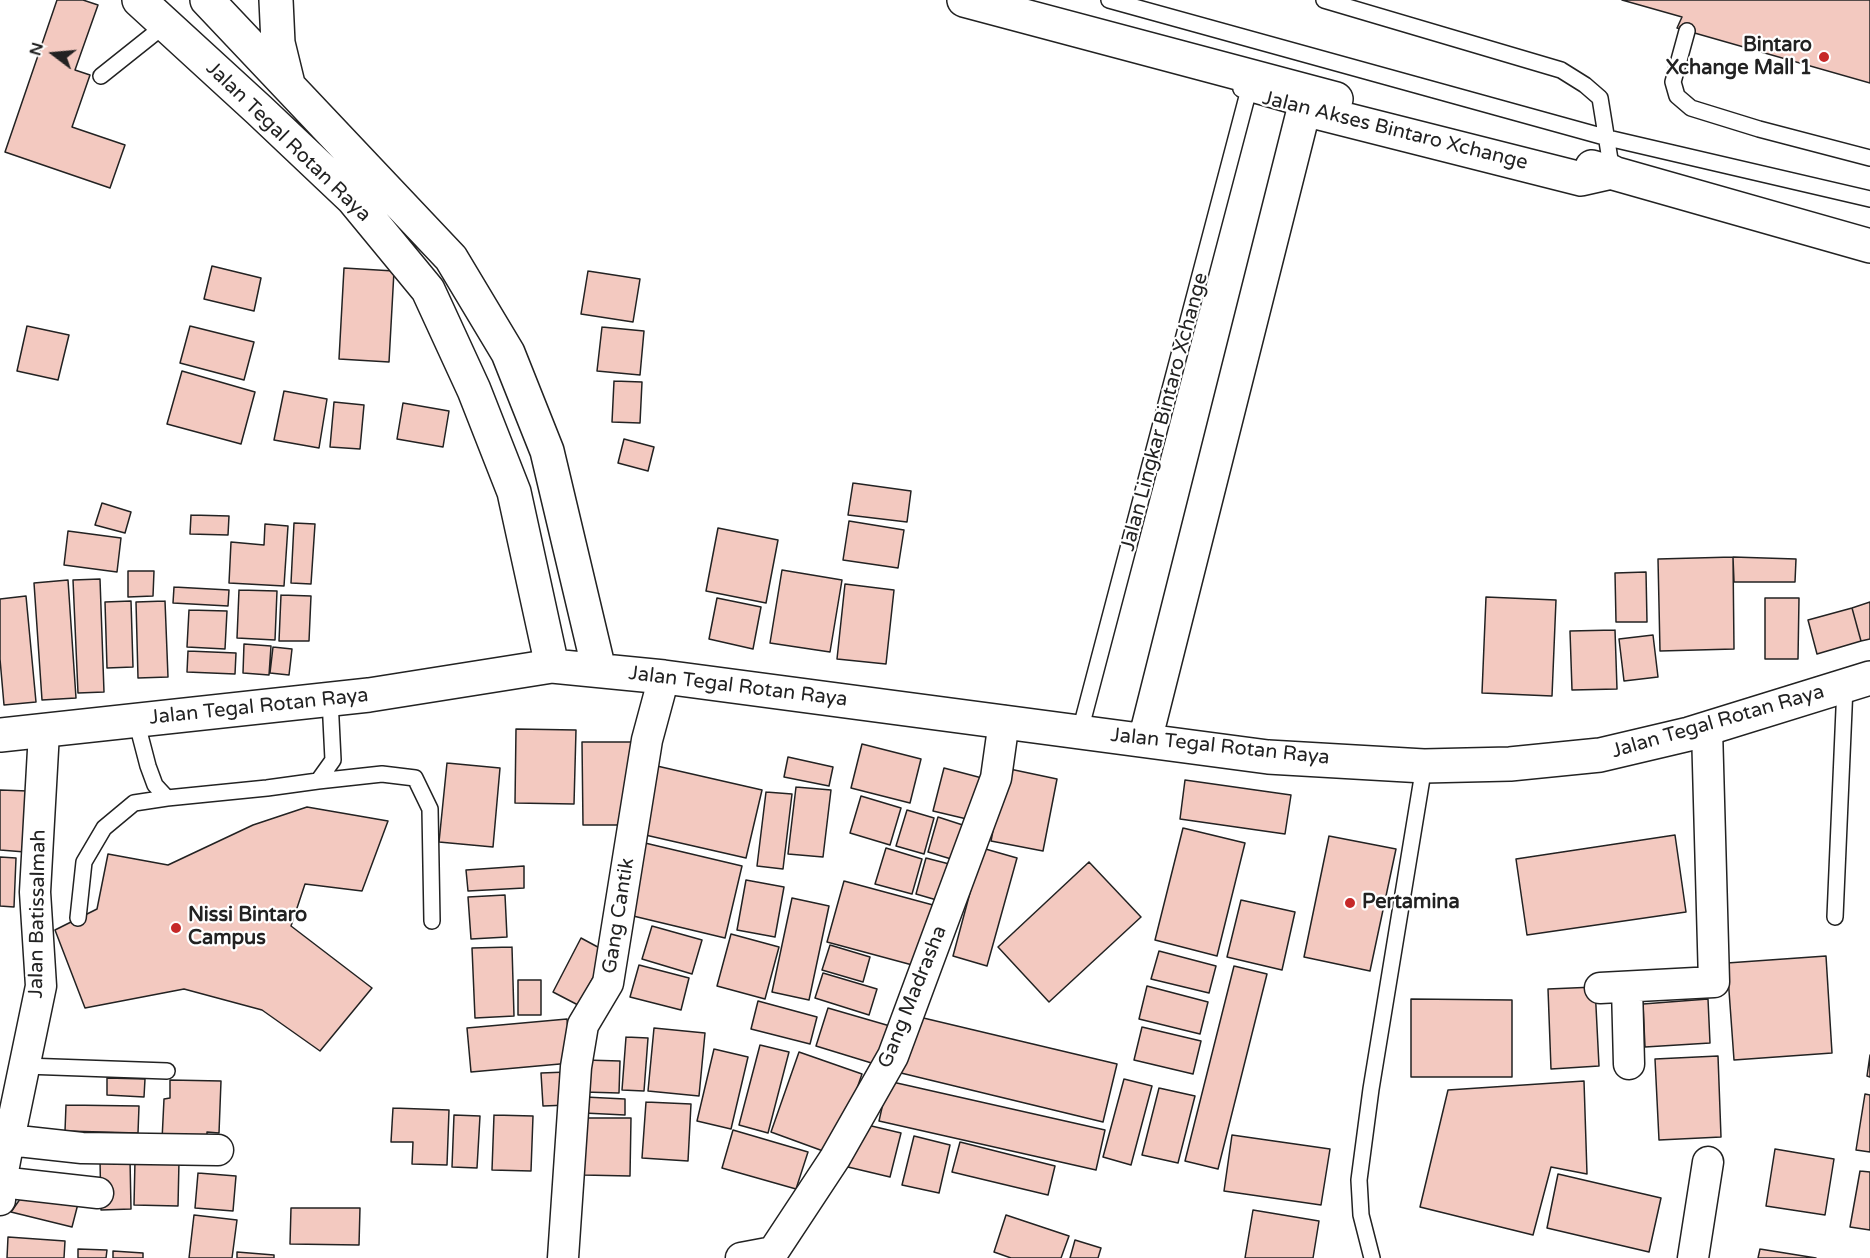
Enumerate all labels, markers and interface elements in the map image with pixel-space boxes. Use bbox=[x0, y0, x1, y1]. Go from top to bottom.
north arrow bbox=[24, 24, 84, 84]
place label: Bintaro Xchange Mall 1 bbox=[1666, 34, 1812, 81]
text: N bbox=[25, 40, 48, 58]
marker: Bintaro Xchange Mall 1 bbox=[1817, 50, 1831, 64]
street label: Jalan Tegal Rotan Raya bbox=[200, 57, 376, 227]
street label: Jalan Akses Bintaro Xchange bbox=[1260, 86, 1530, 176]
street label: Jalan Lingkar Bintaro Xchange bbox=[1116, 270, 1214, 554]
street label: Jalan Tegal Rotan Raya bbox=[627, 662, 849, 712]
street label: Jalan Tegal Rotan Raya bbox=[1609, 680, 1827, 764]
street label: Jalan Tegal Rotan Raya bbox=[148, 684, 370, 730]
street label: Jalan Tegal Rotan Raya bbox=[1109, 724, 1331, 770]
street label: Jalan Batissalmah bbox=[25, 829, 51, 999]
street label: Gang Cantik bbox=[598, 856, 640, 976]
place label: Pertamina bbox=[1362, 891, 1460, 915]
marker: Pertamina bbox=[1343, 896, 1357, 910]
place label: Nissi Bintaro Campus bbox=[188, 904, 307, 951]
marker: Nissi Bintaro Campus bbox=[169, 921, 183, 935]
street label: Gang Madrasha bbox=[874, 922, 952, 1072]

